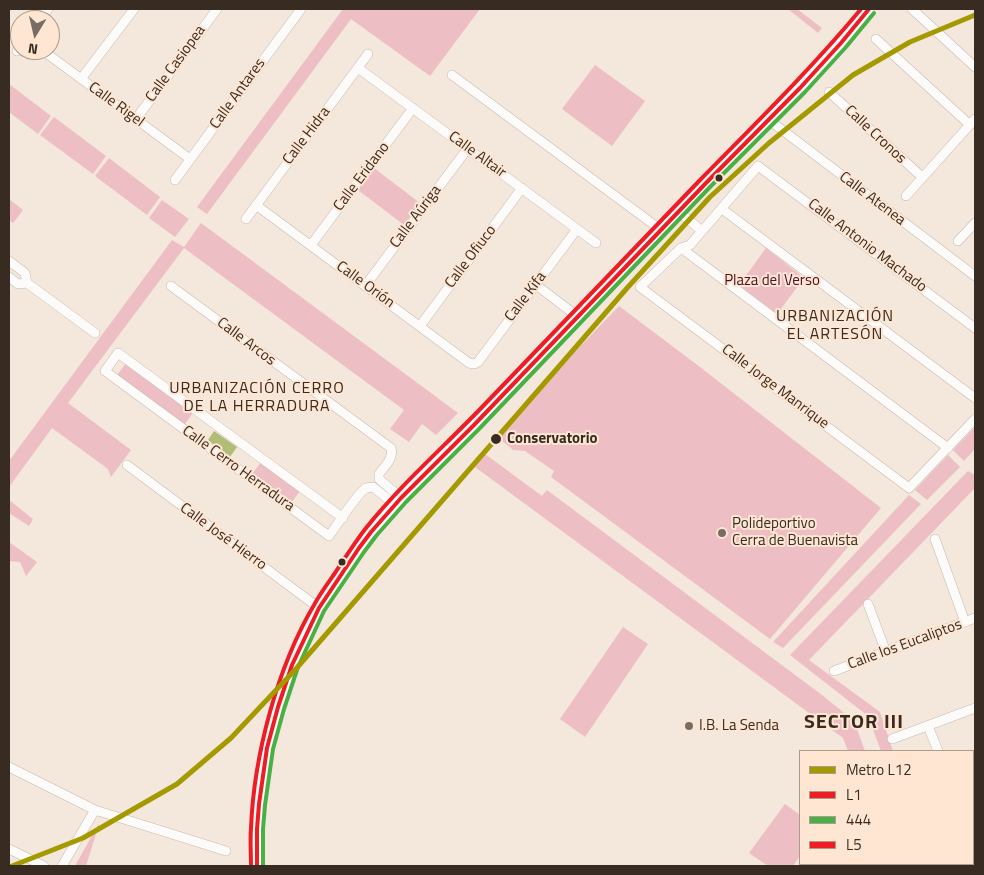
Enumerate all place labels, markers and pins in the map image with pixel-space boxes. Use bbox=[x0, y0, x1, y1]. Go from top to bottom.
unlabelled marker bbox=[714, 173, 724, 183]
place label: Conservatorio bbox=[507, 430, 598, 448]
marker: Conservatorio bbox=[489, 432, 503, 446]
place label: Polideportivo Cerra de Buenavista bbox=[732, 515, 858, 550]
marker: Polideportivo Cerra de Buenavista bbox=[716, 527, 728, 539]
unlabelled marker bbox=[337, 557, 347, 567]
place label: I.B. La Senda bbox=[699, 717, 779, 735]
marker: I.B. La Senda bbox=[683, 720, 695, 732]

